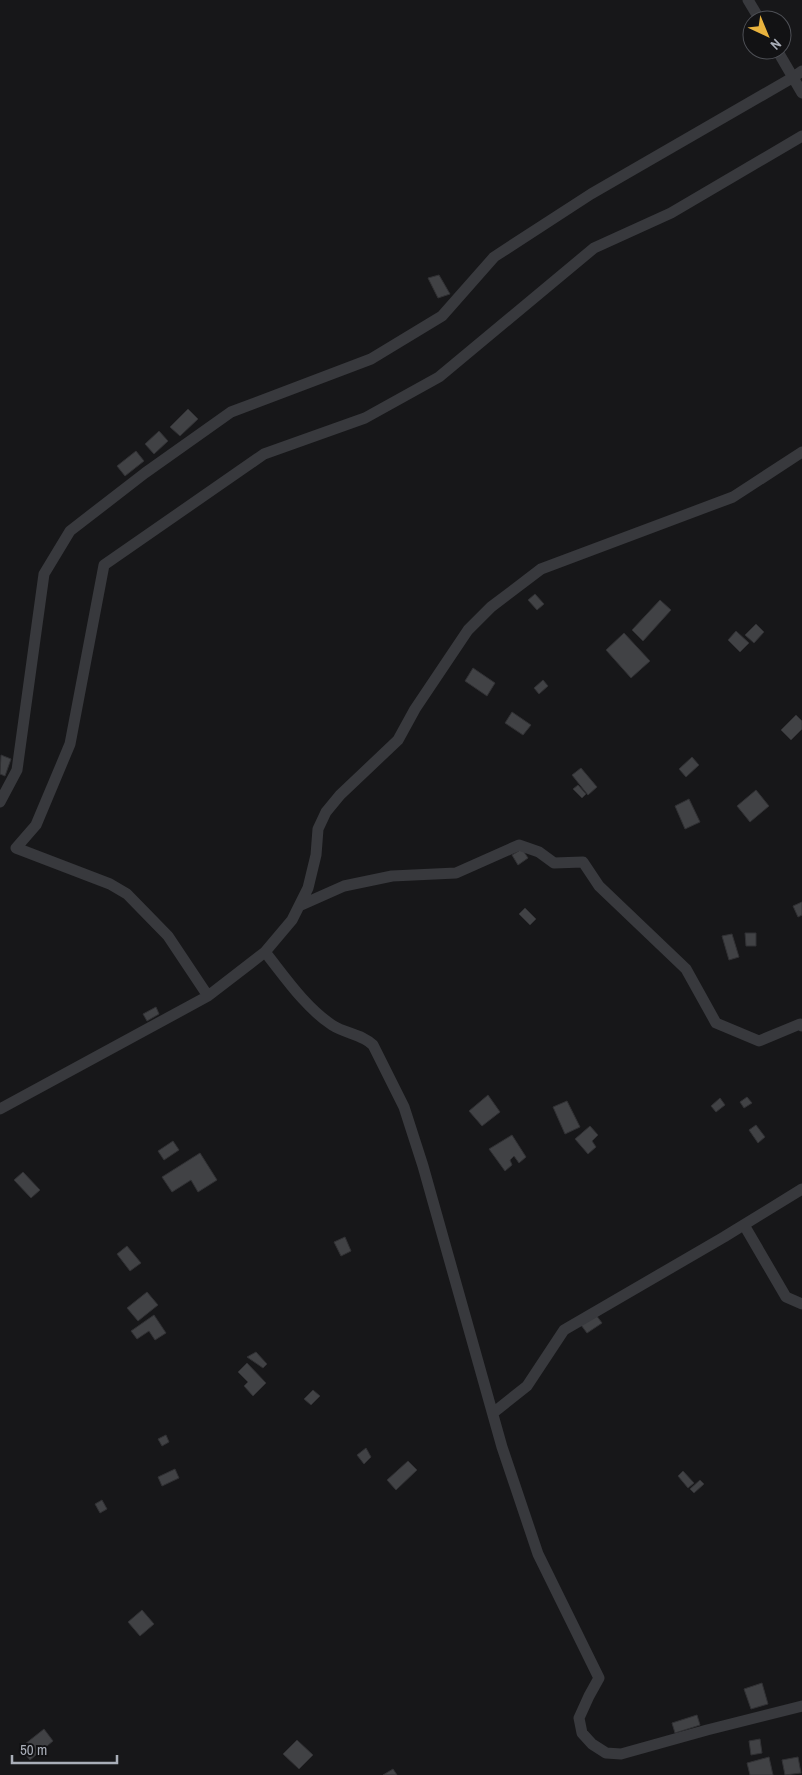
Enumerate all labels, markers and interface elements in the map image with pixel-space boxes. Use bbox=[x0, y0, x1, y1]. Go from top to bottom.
north arrow bbox=[742, 10, 792, 60]
text: N bbox=[767, 35, 785, 54]
scale bar bbox=[12, 1732, 118, 1764]
text: 50 m bbox=[20, 1739, 47, 1760]

